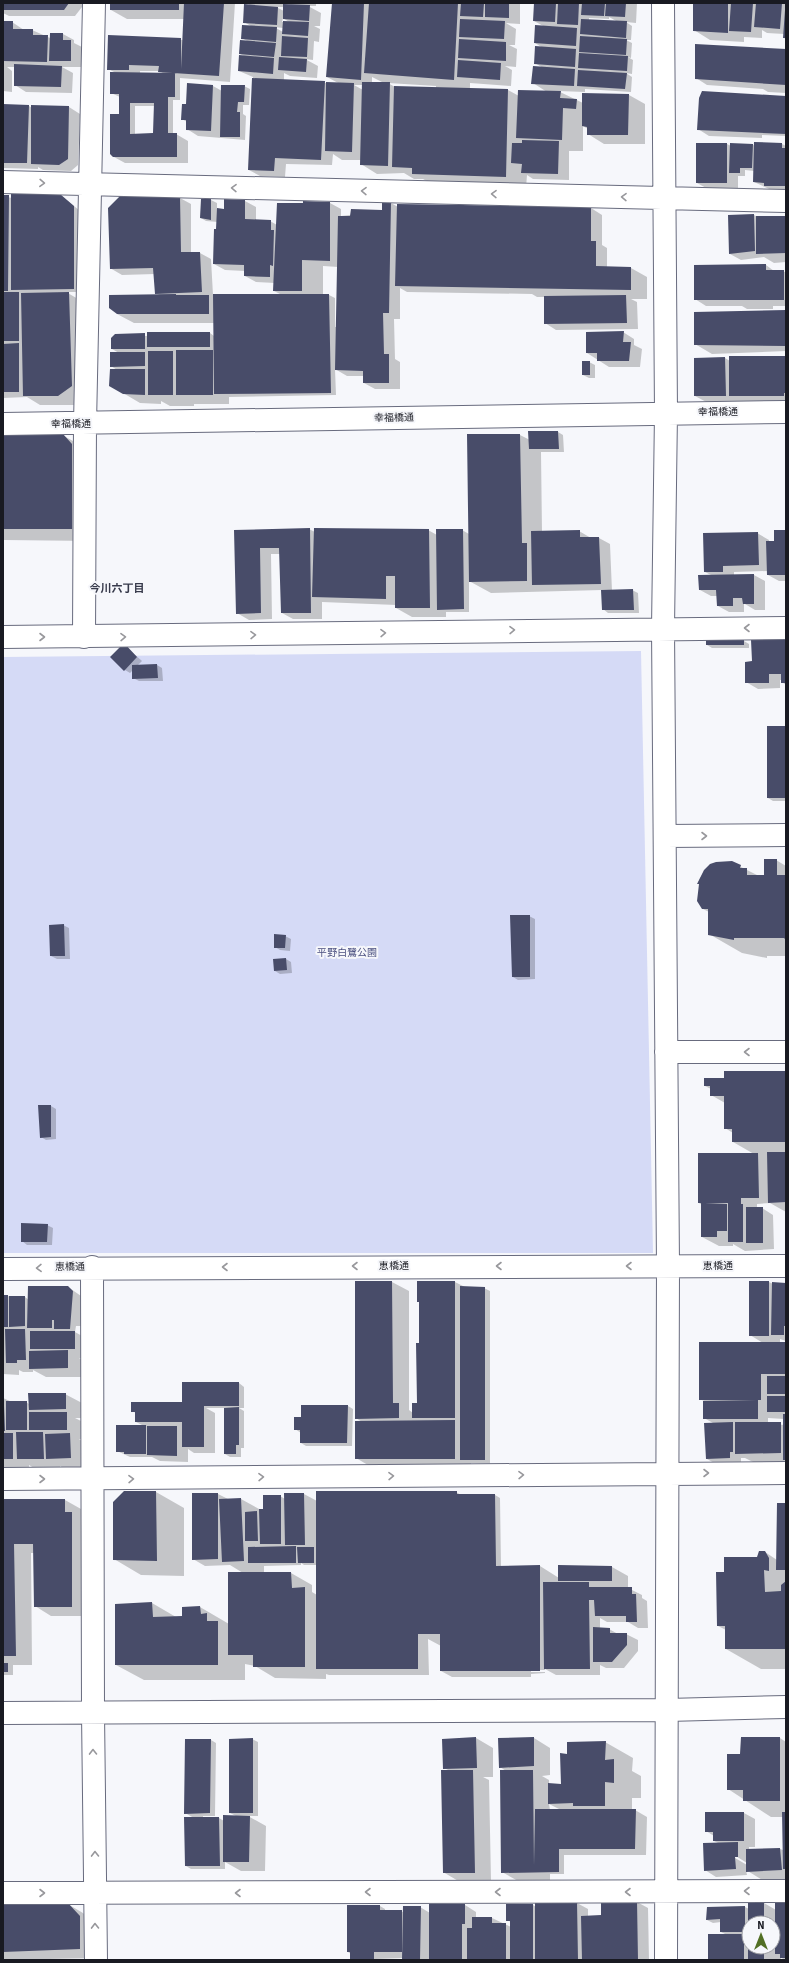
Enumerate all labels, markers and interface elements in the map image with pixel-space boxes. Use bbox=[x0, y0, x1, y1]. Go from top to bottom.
one-way arrow bbox=[39, 179, 45, 187]
one-way arrow bbox=[231, 184, 237, 192]
one-way arrow bbox=[361, 187, 367, 195]
one-way arrow bbox=[491, 190, 497, 198]
one-way arrow bbox=[621, 193, 627, 201]
street label: 幸福橋通 bbox=[698, 405, 738, 419]
street label: 幸福橋通 bbox=[374, 411, 414, 425]
street label: 幸福橋通 bbox=[51, 417, 91, 431]
district label: 今川六丁目 bbox=[90, 581, 145, 596]
one-way arrow bbox=[744, 624, 750, 632]
one-way arrow bbox=[509, 626, 515, 635]
one-way arrow bbox=[380, 628, 386, 637]
one-way arrow bbox=[250, 630, 256, 639]
one-way arrow bbox=[39, 633, 45, 641]
one-way arrow bbox=[120, 633, 126, 641]
one-way arrow bbox=[701, 832, 707, 840]
park label: 平野白鷺公園 bbox=[317, 946, 377, 960]
one-way arrow bbox=[744, 1048, 750, 1056]
street label: 恵橋通 bbox=[379, 1259, 409, 1273]
street label: 恵橋通 bbox=[703, 1259, 733, 1273]
street label: 恵橋通 bbox=[55, 1260, 85, 1274]
one-way arrow bbox=[352, 1262, 358, 1271]
one-way arrow bbox=[496, 1262, 502, 1270]
one-way arrow bbox=[626, 1262, 632, 1270]
one-way arrow bbox=[222, 1263, 228, 1271]
one-way arrow bbox=[36, 1264, 42, 1272]
one-way arrow bbox=[703, 1469, 709, 1477]
one-way arrow bbox=[518, 1471, 524, 1479]
one-way arrow bbox=[388, 1472, 394, 1480]
one-way arrow bbox=[258, 1473, 264, 1481]
one-way arrow bbox=[39, 1475, 45, 1483]
one-way arrow bbox=[128, 1475, 134, 1483]
one-way arrow bbox=[89, 1749, 97, 1755]
one-way arrow bbox=[90, 1851, 99, 1857]
one-way arrow bbox=[744, 1887, 750, 1895]
one-way arrow bbox=[365, 1888, 371, 1896]
one-way arrow bbox=[495, 1888, 501, 1896]
one-way arrow bbox=[625, 1888, 631, 1896]
one-way arrow bbox=[39, 1889, 45, 1897]
one-way arrow bbox=[235, 1889, 241, 1897]
north arrow bbox=[741, 1915, 781, 1955]
text: N bbox=[757, 1918, 765, 1933]
one-way arrow bbox=[91, 1923, 99, 1929]

